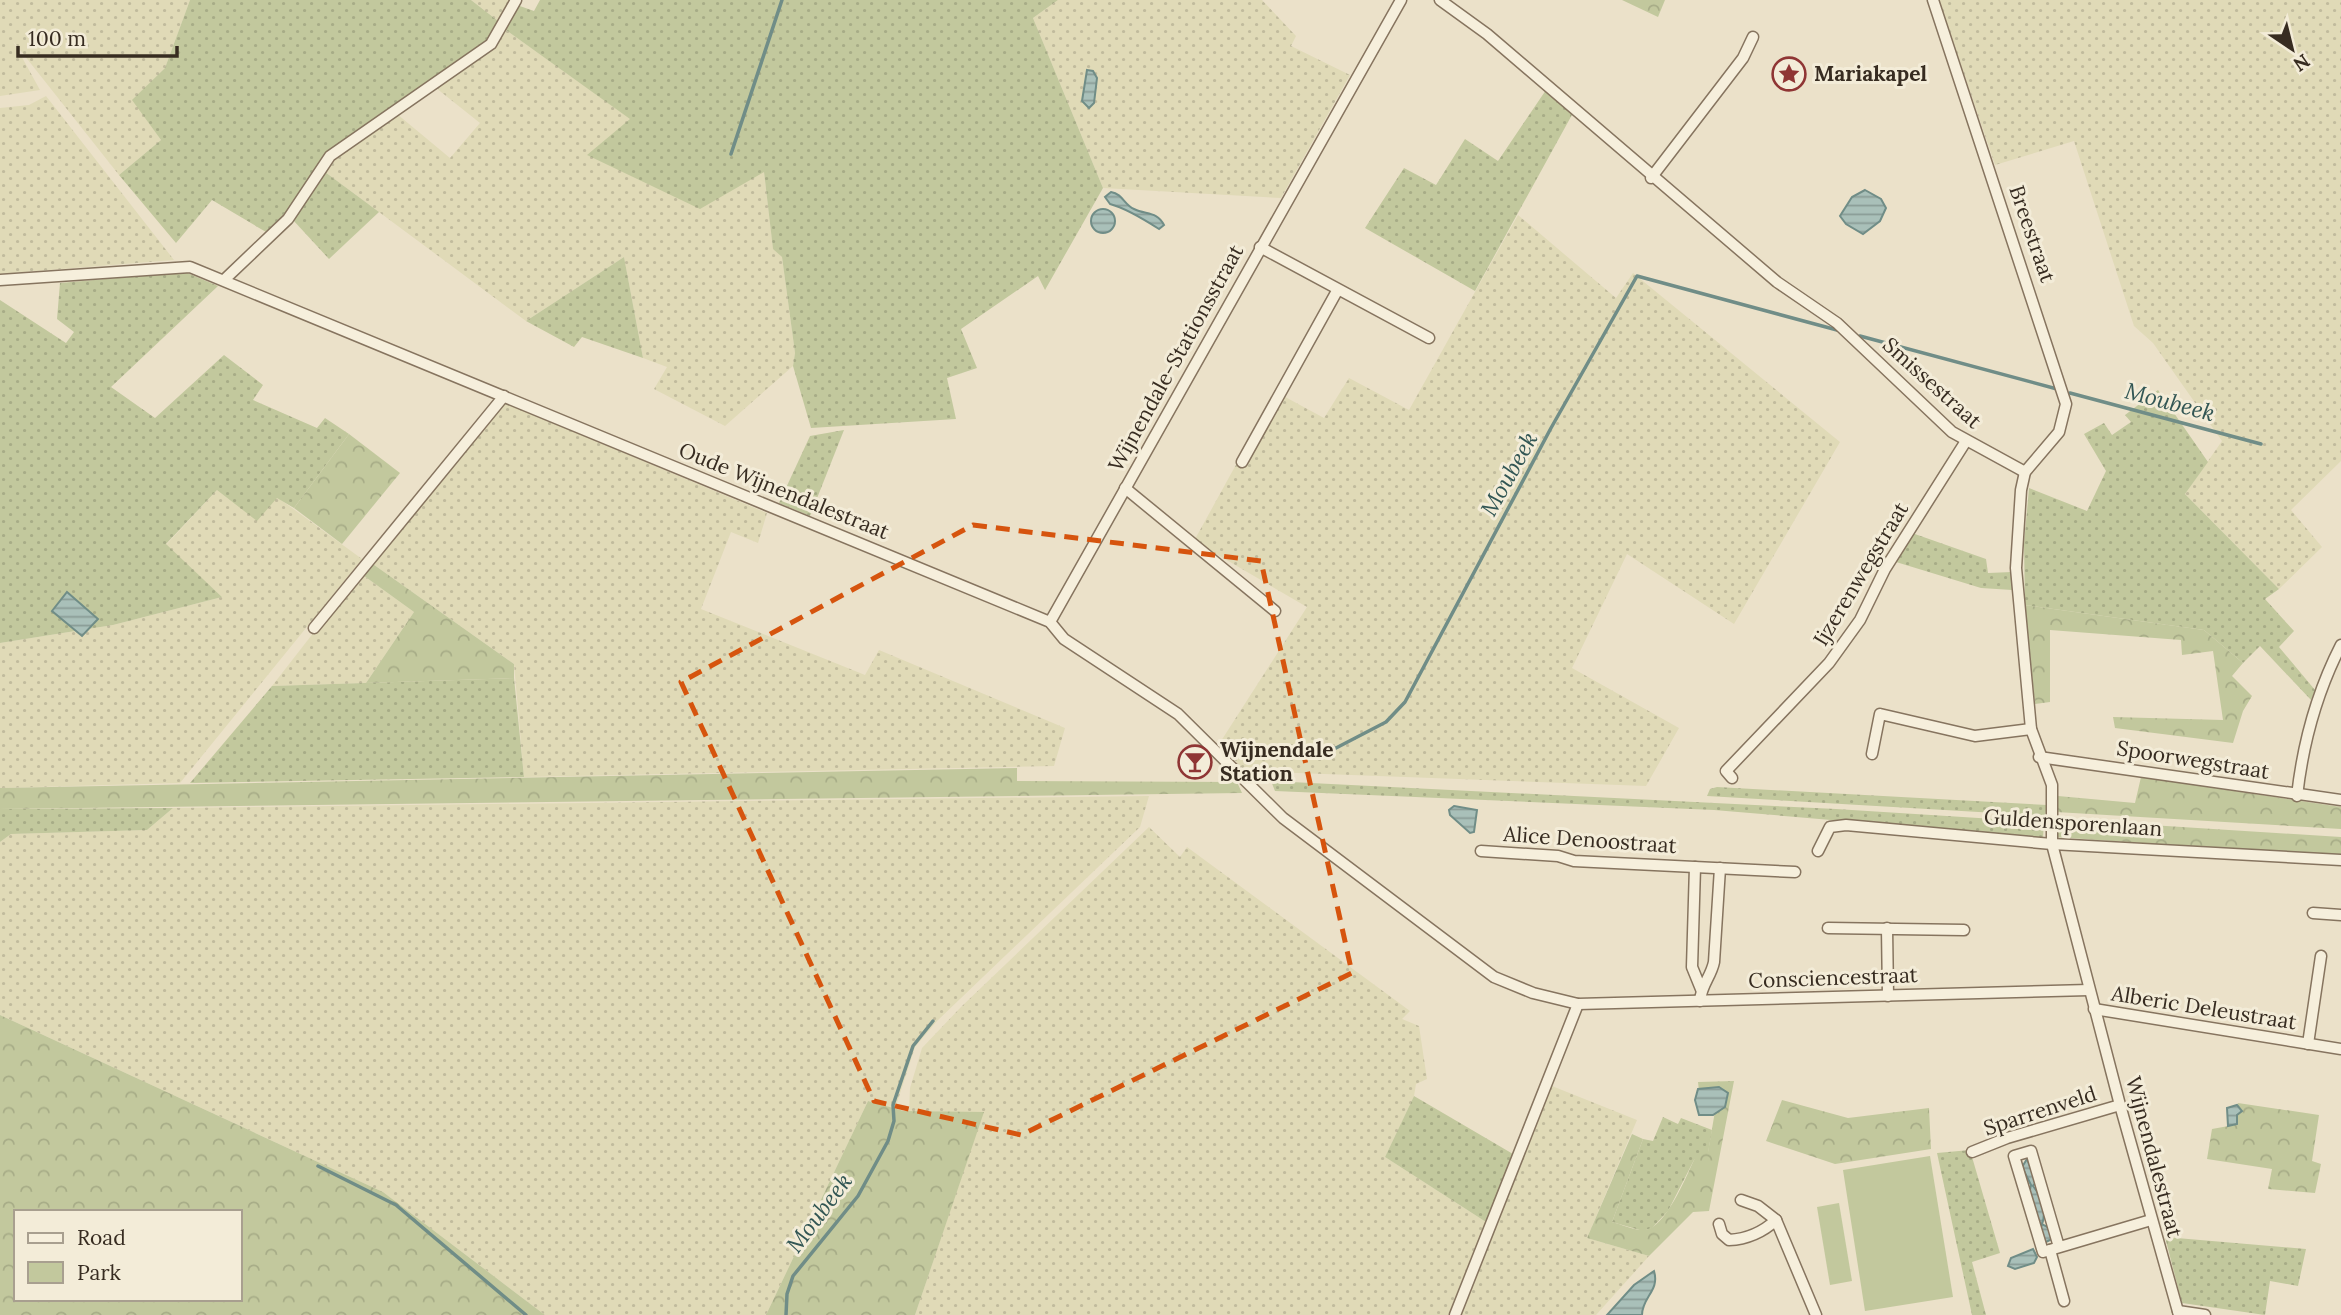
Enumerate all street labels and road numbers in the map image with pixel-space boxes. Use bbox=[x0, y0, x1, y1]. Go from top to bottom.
street label: Breestraat bbox=[2003, 182, 2062, 287]
street label: Wijnendale-Stationsstraat bbox=[1102, 239, 1250, 476]
street label: Smissestraat bbox=[1877, 331, 1988, 435]
street label: Oude Wijnendalestraat bbox=[675, 436, 894, 545]
street label: Ijzerenwegstraat bbox=[1807, 496, 1915, 651]
street label: Spoorwegstraat bbox=[2115, 734, 2272, 785]
street label: Guldensporenlaan bbox=[1983, 803, 2163, 842]
street label: Alice Denoostraat bbox=[1502, 820, 1678, 859]
street label: Consciencestraat bbox=[1748, 961, 1919, 994]
street label: Alberic Deleustraat bbox=[2108, 979, 2300, 1036]
street label: Wijnendalestraat bbox=[2120, 1073, 2189, 1241]
street label: Sparrenveld bbox=[1980, 1080, 2100, 1141]

